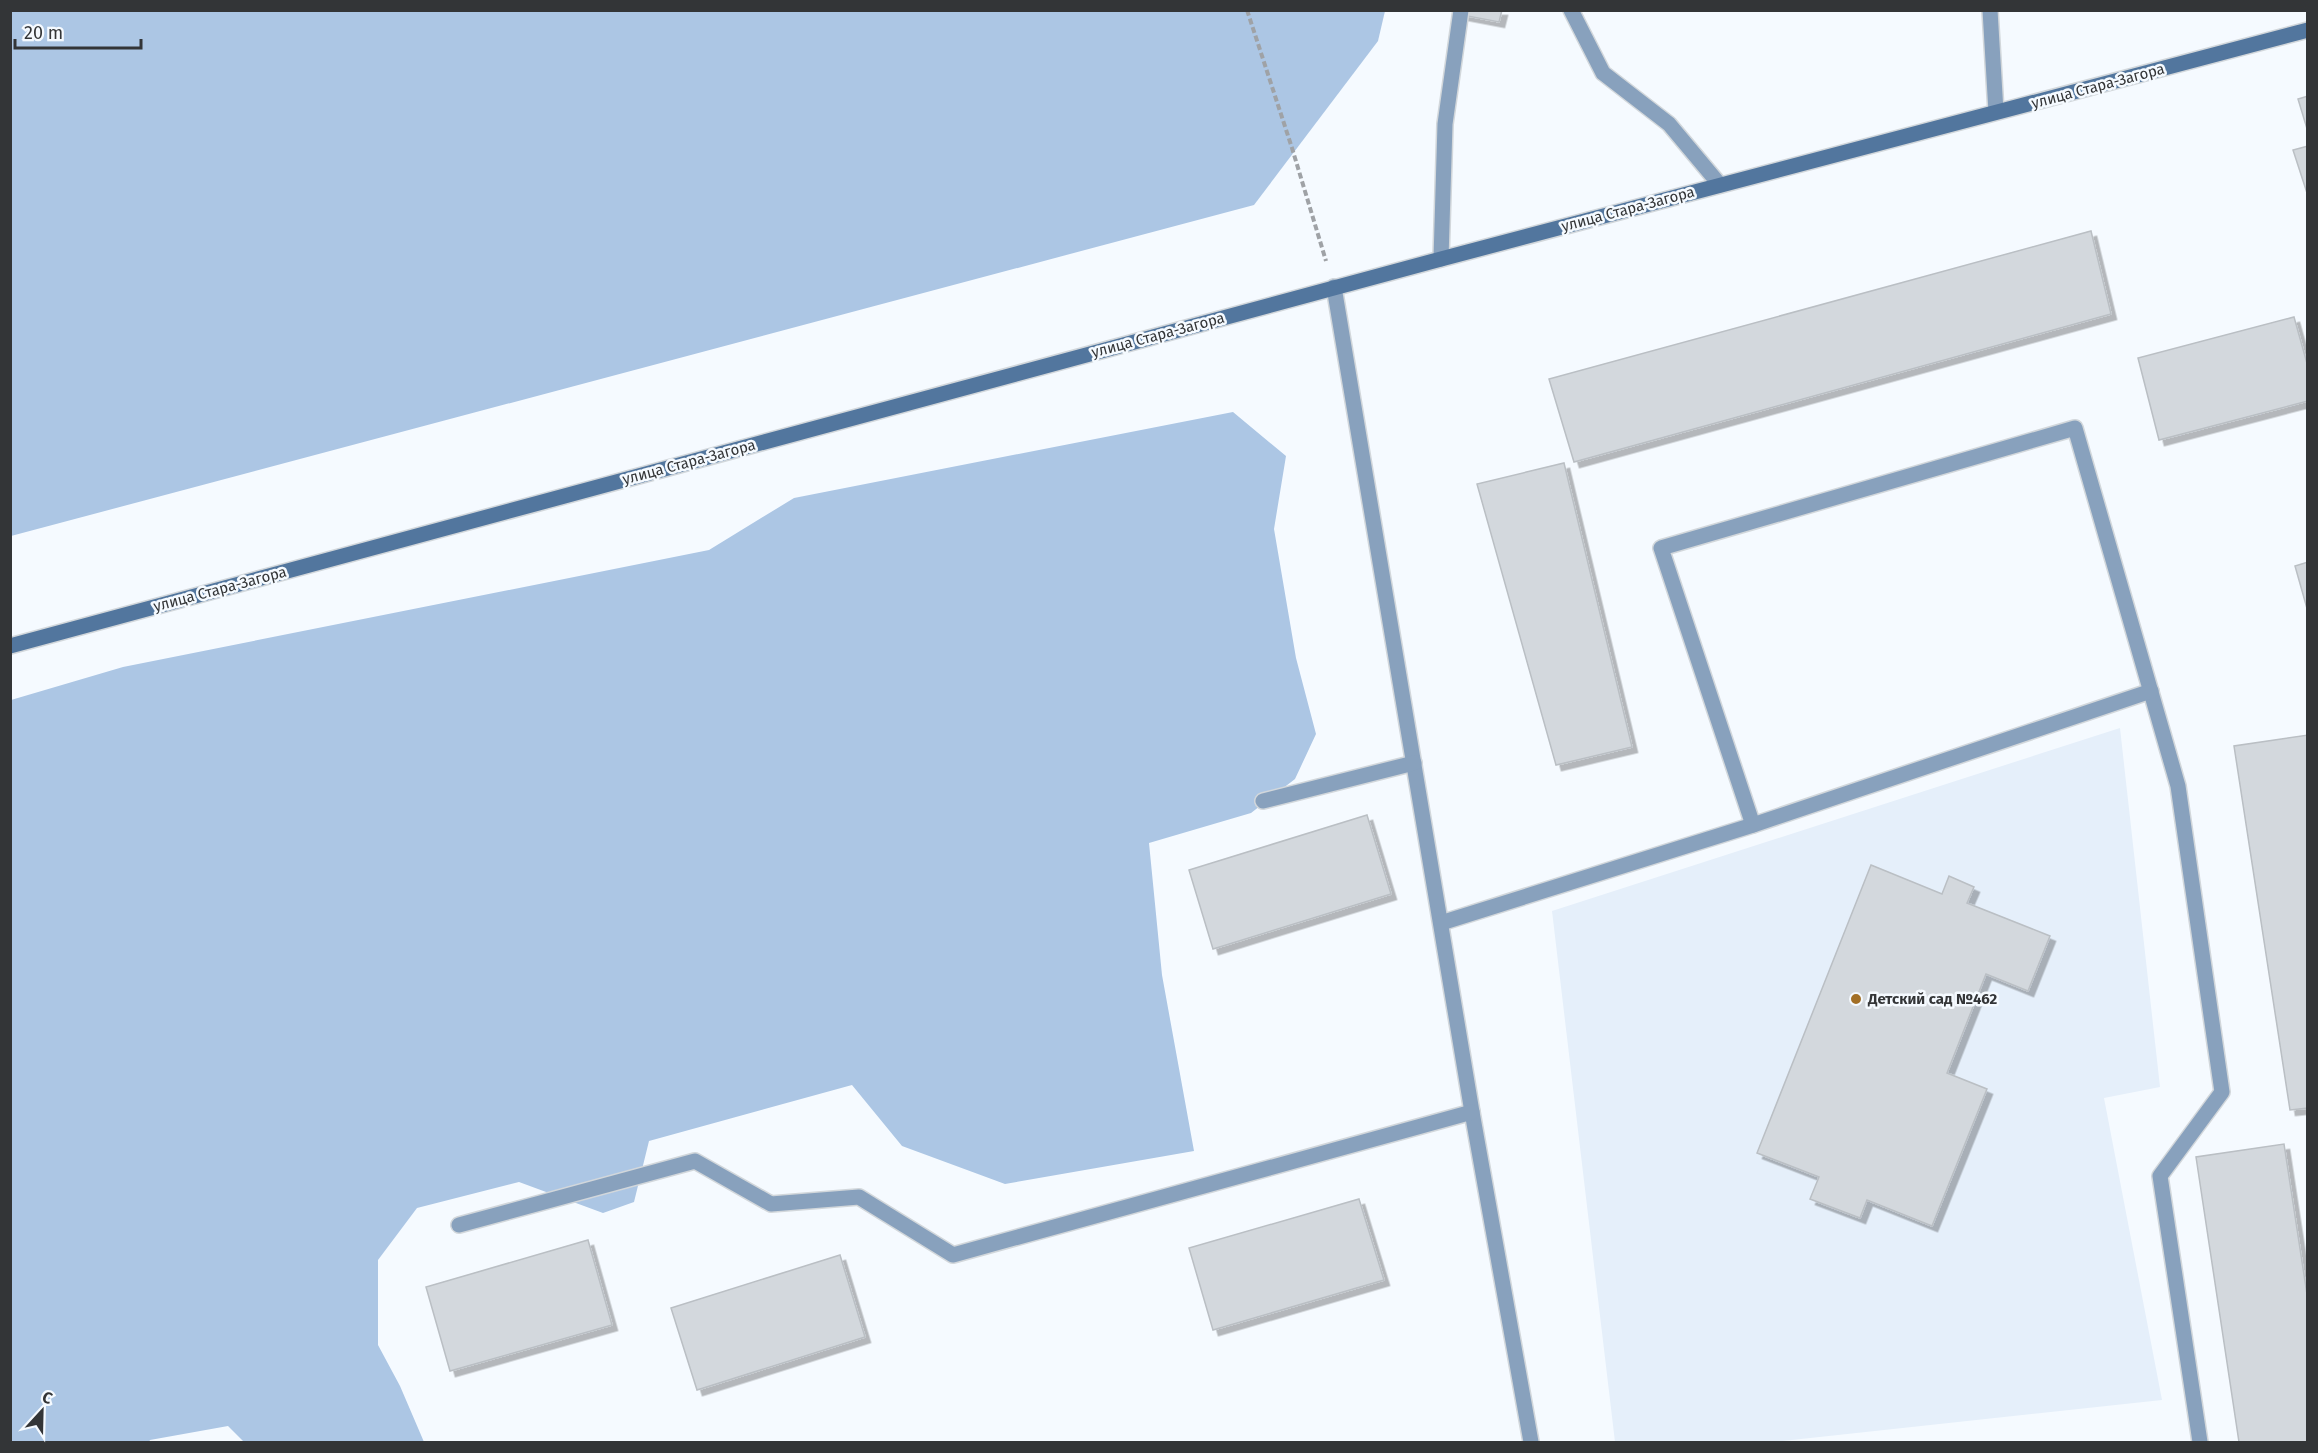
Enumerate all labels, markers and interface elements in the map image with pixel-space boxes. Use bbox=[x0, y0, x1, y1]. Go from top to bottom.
scale bar bbox=[15, 12, 141, 50]
text: 20 m bbox=[24, 22, 63, 44]
street label: улица Стара-Загора bbox=[2029, 60, 2167, 112]
street label: улица Стара-Загора bbox=[1559, 183, 1697, 235]
street label: улица Стара-Загора bbox=[1089, 309, 1227, 361]
street label: улица Стара-Загора bbox=[620, 436, 758, 488]
street label: улица Стара-Загора bbox=[151, 563, 289, 615]
place label: Детский сад №462 bbox=[1867, 990, 1998, 1008]
marker: Детский сад №462 bbox=[1849, 992, 1863, 1006]
north arrow bbox=[12, 1381, 72, 1441]
text: С bbox=[40, 1387, 56, 1408]

